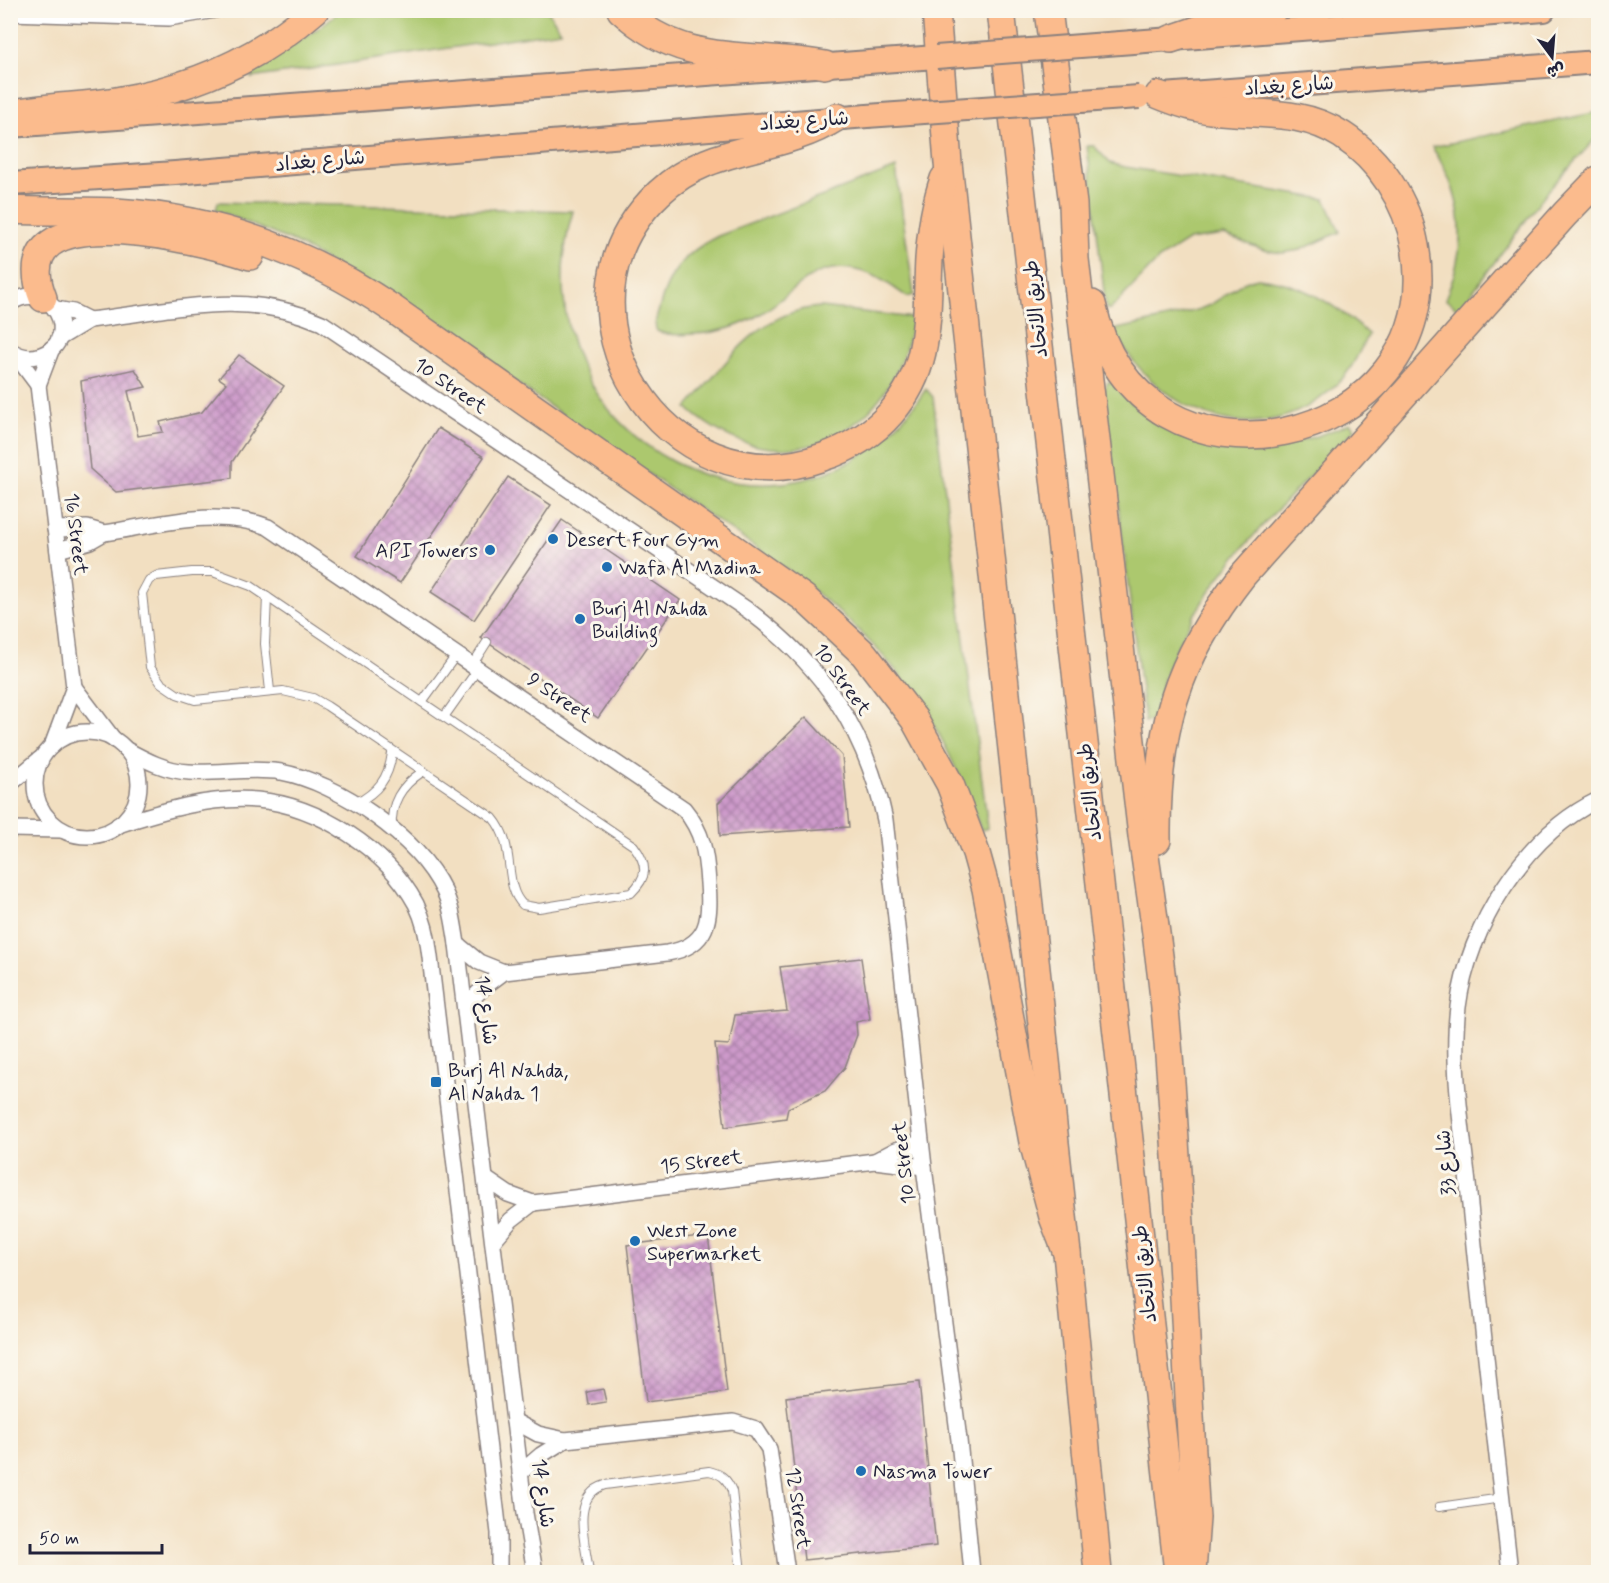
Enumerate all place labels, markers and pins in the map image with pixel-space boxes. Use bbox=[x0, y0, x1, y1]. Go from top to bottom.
place label: Desert Four Gym bbox=[565, 527, 719, 554]
marker: Desert Four Gym bbox=[546, 532, 560, 546]
place label: API Towers bbox=[375, 538, 478, 565]
marker: API Towers bbox=[483, 543, 497, 557]
place label: Wafa Al Madina bbox=[619, 555, 762, 582]
marker: Wafa Al Madina bbox=[600, 560, 614, 574]
place label: Burj Al Nahda Building bbox=[592, 596, 708, 648]
marker: Burj Al Nahda Building bbox=[573, 612, 587, 626]
place label: Burj Al Nahda, Al Nahda 1 bbox=[448, 1058, 568, 1108]
marker: Burj Al Nahda, Al Nahda 1 bbox=[429, 1075, 443, 1089]
place label: West Zone Supermarket bbox=[647, 1218, 761, 1268]
marker: West Zone Supermarket bbox=[628, 1234, 642, 1248]
place label: Nasma Tower bbox=[873, 1459, 992, 1486]
marker: Nasma Tower bbox=[854, 1464, 868, 1478]

